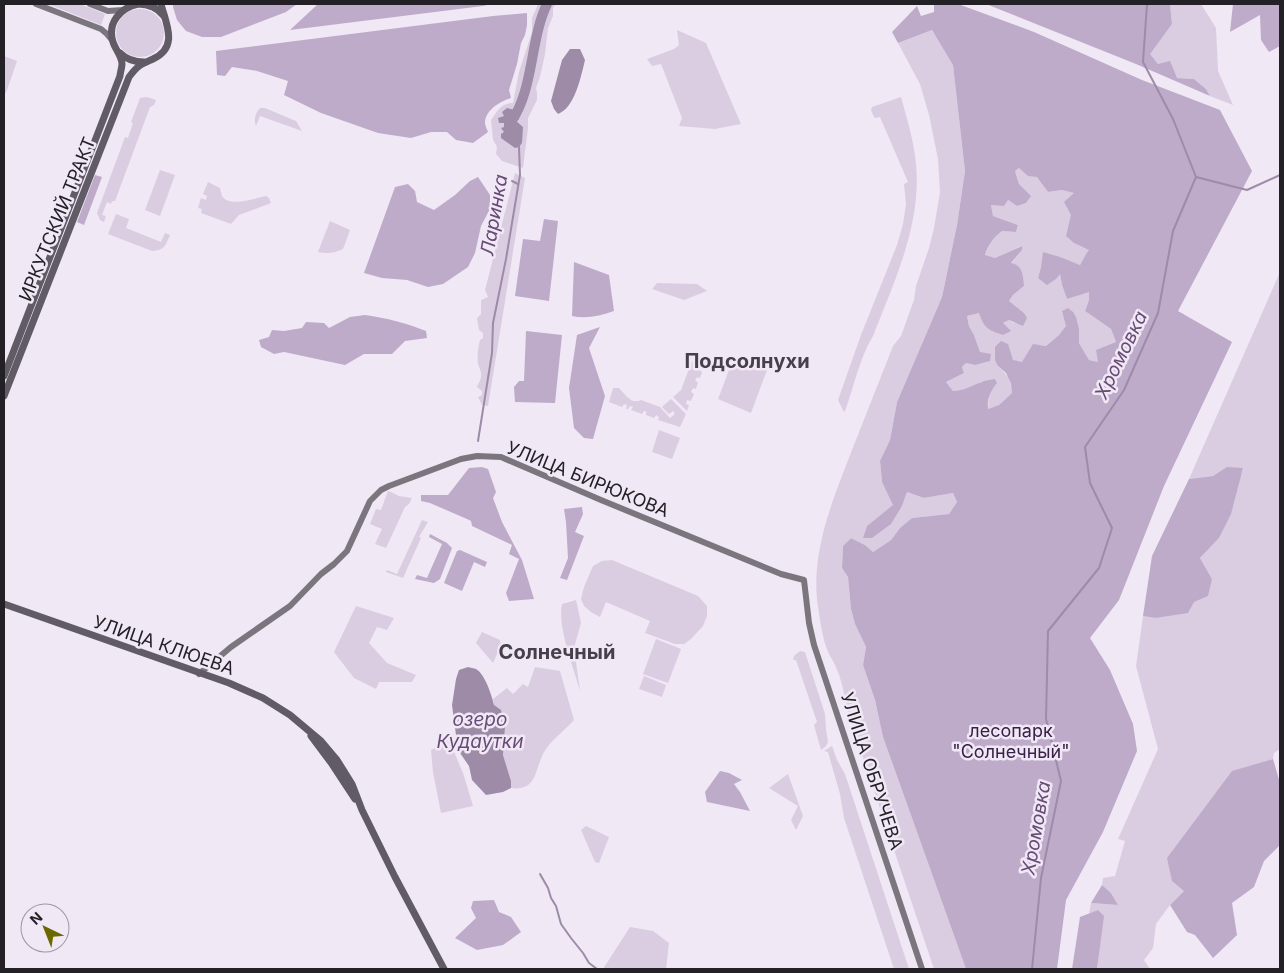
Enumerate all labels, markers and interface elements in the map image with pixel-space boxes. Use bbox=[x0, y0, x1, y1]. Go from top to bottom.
street label: ИРКУТСКИЙ ТРАКТ bbox=[14, 133, 100, 304]
water label: Ларинка bbox=[476, 172, 513, 257]
water label: Хромовка bbox=[1089, 307, 1152, 404]
district label: Подсолнухи bbox=[684, 349, 810, 373]
street label: УЛИЦА БИРЮКОВА bbox=[504, 437, 672, 521]
street label: УЛИЦА КЛЮЕВА bbox=[91, 611, 237, 679]
district label: Солнечный bbox=[499, 640, 615, 664]
street label: УЛИЦА ОБРУЧЕВА bbox=[837, 689, 907, 853]
water label: озеро Кудаутки bbox=[437, 708, 523, 753]
park label: лесопарк "Солнечный" bbox=[952, 720, 1070, 762]
water label: Хромовка bbox=[1016, 779, 1056, 878]
north arrow bbox=[20, 903, 70, 953]
text: N bbox=[26, 908, 45, 928]

